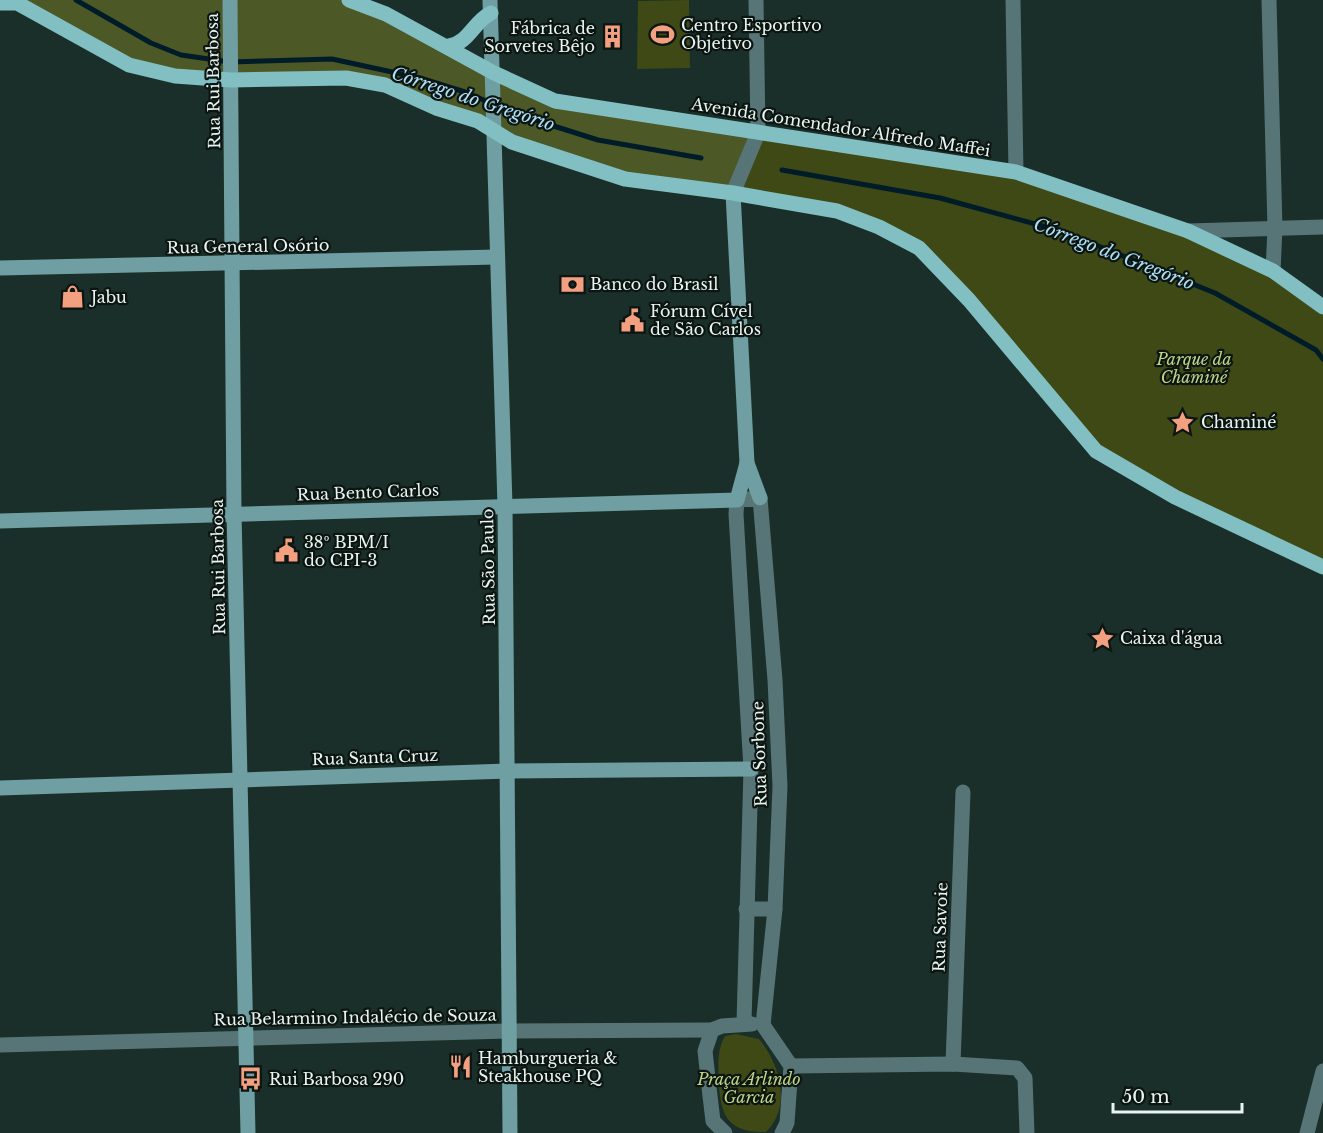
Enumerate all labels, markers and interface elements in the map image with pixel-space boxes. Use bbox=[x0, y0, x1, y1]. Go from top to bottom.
street label: Rua Rui Barbosa bbox=[202, 13, 224, 149]
place label: Centro Esportivo Objetivo bbox=[681, 15, 822, 53]
place label: Fábrica de Sorvetes Bêjo bbox=[484, 18, 595, 56]
sports icon: Centro Esportivo Objetivo bbox=[650, 21, 676, 47]
building icon: Fábrica de Sorvetes Bêjo bbox=[600, 24, 626, 50]
water label: Córrego do Gregório bbox=[389, 62, 557, 136]
street label: Avenida Comendador Alfredo Maffei bbox=[689, 93, 992, 161]
water label: Córrego do Gregório bbox=[1031, 213, 1197, 295]
street label: Rua General Osório bbox=[167, 235, 329, 257]
bank icon: Banco do Brasil bbox=[559, 271, 585, 297]
place label: Banco do Brasil bbox=[590, 274, 718, 294]
shop icon: Jabu bbox=[60, 284, 86, 310]
place label: Jabu bbox=[89, 287, 127, 307]
place label: Fórum Cível de São Carlos bbox=[650, 301, 761, 339]
public building icon: Fórum Cível de São Carlos bbox=[619, 307, 645, 333]
park label: Parque da Chaminé bbox=[1155, 349, 1232, 387]
place icon: Chaminé bbox=[1170, 409, 1196, 435]
place label: Chaminé bbox=[1201, 412, 1277, 432]
street label: Rua Bento Carlos bbox=[296, 480, 440, 504]
street label: Rua Rui Barbosa bbox=[207, 499, 229, 635]
street label: Rua São Paulo bbox=[477, 508, 499, 626]
place label: 38º BPM/I do CPI-3 bbox=[304, 532, 389, 570]
public building icon: 38º BPM/I do CPI-3 bbox=[273, 538, 299, 564]
place icon: Caixa d'água bbox=[1089, 625, 1115, 651]
place label: Caixa d'água bbox=[1120, 628, 1222, 648]
street label: Rua Sorbone bbox=[747, 701, 771, 807]
street label: Rua Santa Cruz bbox=[312, 745, 439, 769]
street label: Rua Savoie bbox=[928, 882, 952, 972]
street label: Rua Belarmino Indalécio de Souza bbox=[213, 1005, 497, 1029]
place label: Hamburgueria & Steakhouse PQ bbox=[478, 1048, 618, 1086]
restaurant icon: Hamburgueria & Steakhouse PQ bbox=[447, 1054, 473, 1080]
bus stop icon: Rui Barbosa 290 bbox=[238, 1066, 264, 1092]
place label: Rui Barbosa 290 bbox=[269, 1069, 404, 1089]
park label: Praça Arlindo Garcia bbox=[696, 1069, 801, 1107]
scale bar bbox=[1113, 1076, 1242, 1114]
text: 50 m bbox=[1122, 1086, 1170, 1108]

